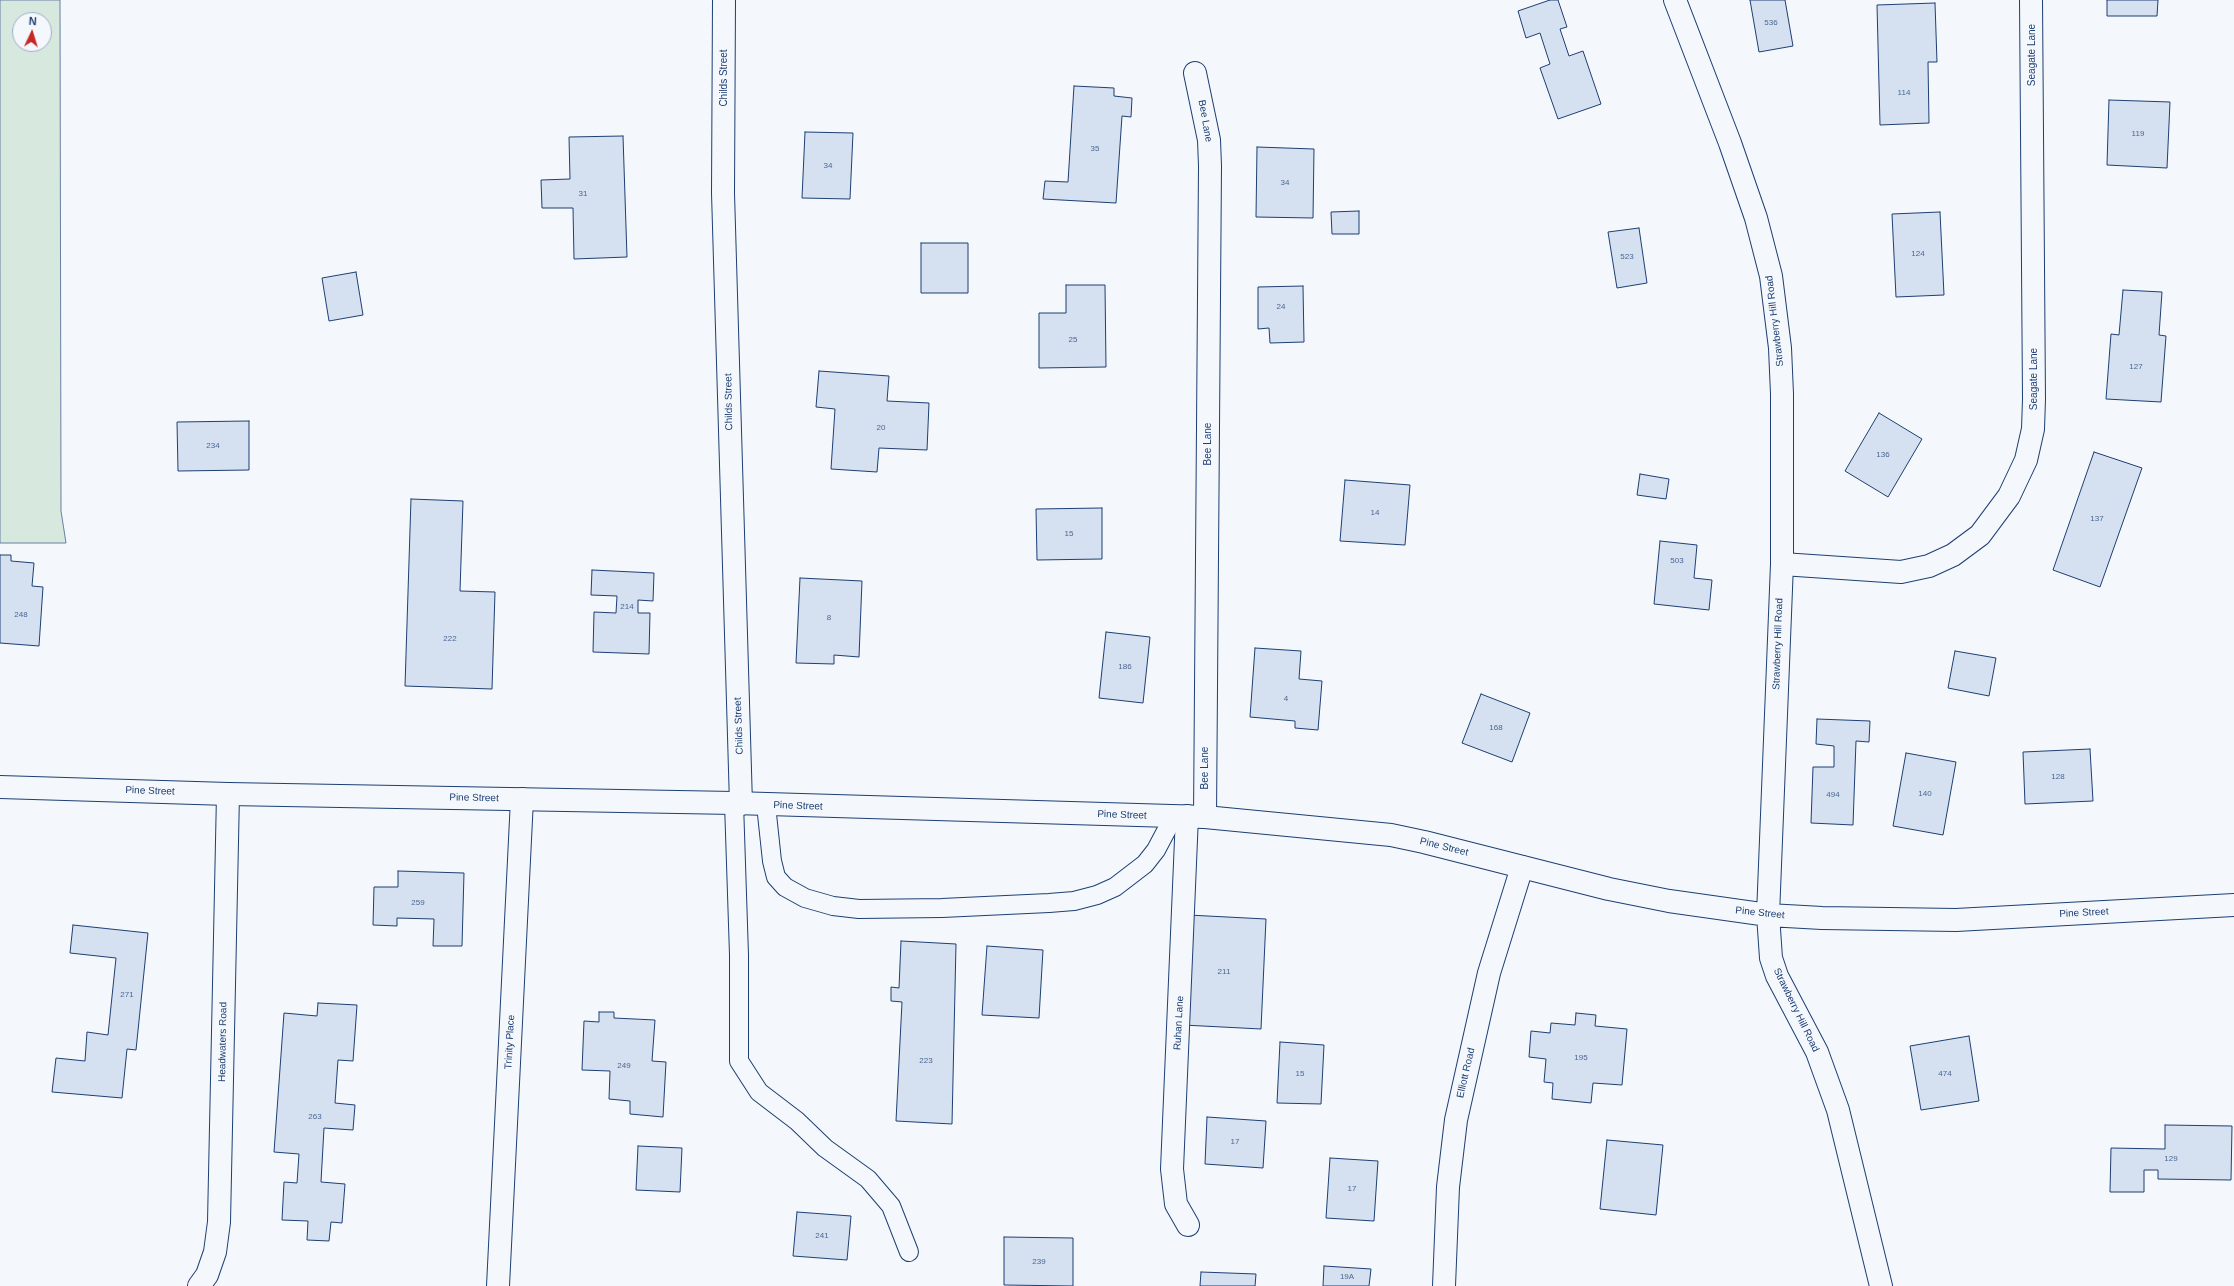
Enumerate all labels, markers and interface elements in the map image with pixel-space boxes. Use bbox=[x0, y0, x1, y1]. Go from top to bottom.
north arrow bbox=[12, 12, 52, 52]
text: N bbox=[28, 15, 37, 27]
house number: 536 bbox=[1764, 18, 1778, 28]
street label: Seagate Lane bbox=[2026, 24, 2038, 86]
street label: Childs Street bbox=[718, 49, 730, 107]
house number: 114 bbox=[1898, 88, 1910, 98]
street label: Bee Lane bbox=[1195, 99, 1215, 143]
house number: 119 bbox=[2132, 129, 2144, 139]
house number: 35 bbox=[1091, 144, 1099, 154]
house number: 34 bbox=[824, 161, 832, 171]
house number: 34 bbox=[1281, 178, 1289, 188]
house number: 31 bbox=[579, 189, 587, 199]
house number: 124 bbox=[1911, 249, 1925, 259]
house number: 523 bbox=[1620, 252, 1634, 262]
street label: Strawberry Hill Road bbox=[1763, 275, 1787, 367]
house number: 24 bbox=[1277, 302, 1285, 312]
house number: 25 bbox=[1069, 335, 1077, 345]
street label: Seagate Lane bbox=[2028, 348, 2040, 410]
house number: 127 bbox=[2129, 362, 2143, 372]
street label: Childs Street bbox=[723, 373, 735, 431]
house number: 20 bbox=[877, 423, 885, 433]
street label: Bee Lane bbox=[1202, 423, 1214, 465]
house number: 234 bbox=[206, 441, 220, 451]
house number: 136 bbox=[1876, 450, 1890, 460]
house number: 14 bbox=[1371, 508, 1379, 518]
house number: 137 bbox=[2090, 514, 2104, 524]
house number: 15 bbox=[1065, 529, 1073, 539]
house number: 503 bbox=[1670, 556, 1684, 566]
street label: Strawberry Hill Road bbox=[1770, 598, 1786, 690]
house number: 214 bbox=[620, 602, 634, 612]
house number: 248 bbox=[14, 610, 28, 620]
house number: 8 bbox=[827, 613, 831, 623]
house number: 222 bbox=[443, 634, 457, 644]
house number: 186 bbox=[1118, 662, 1132, 672]
house number: 4 bbox=[1284, 694, 1288, 704]
street label: Childs Street bbox=[732, 697, 746, 755]
house number: 168 bbox=[1489, 723, 1503, 733]
street label: Bee Lane bbox=[1199, 747, 1211, 789]
house number: 128 bbox=[2051, 772, 2065, 782]
street label: Pine Street bbox=[125, 784, 175, 798]
house number: 140 bbox=[1918, 789, 1932, 799]
house number: 494 bbox=[1826, 790, 1840, 800]
street label: Pine Street bbox=[449, 792, 499, 804]
street label: Pine Street bbox=[773, 799, 823, 813]
street label: Pine Street bbox=[1097, 808, 1147, 822]
street label: Pine Street bbox=[1419, 835, 1469, 859]
house number: 259 bbox=[411, 898, 425, 908]
street label: Pine Street bbox=[1735, 904, 1785, 922]
street label: Pine Street bbox=[2059, 906, 2109, 920]
street label: Strawberry Hill Road bbox=[1771, 966, 1821, 1054]
house number: 211 bbox=[1218, 967, 1230, 977]
house number: 271 bbox=[120, 990, 134, 1000]
street label: Ruhan Lane bbox=[1172, 995, 1186, 1051]
street label: Headwaters Road bbox=[216, 1002, 230, 1082]
street label: Trinity Place bbox=[503, 1014, 517, 1070]
street label: Elliott Road bbox=[1454, 1047, 1478, 1099]
house number: 195 bbox=[1574, 1053, 1588, 1063]
house number: 223 bbox=[919, 1056, 933, 1066]
house number: 249 bbox=[617, 1061, 631, 1071]
house number: 15 bbox=[1296, 1069, 1304, 1079]
house number: 474 bbox=[1938, 1069, 1952, 1079]
house number: 263 bbox=[308, 1112, 322, 1122]
house number: 17 bbox=[1231, 1137, 1239, 1147]
house number: 129 bbox=[2164, 1154, 2178, 1164]
house number: 17 bbox=[1348, 1184, 1356, 1194]
house number: 241 bbox=[815, 1231, 829, 1241]
house number: 239 bbox=[1032, 1257, 1046, 1267]
house number: 19A bbox=[1340, 1272, 1354, 1282]

